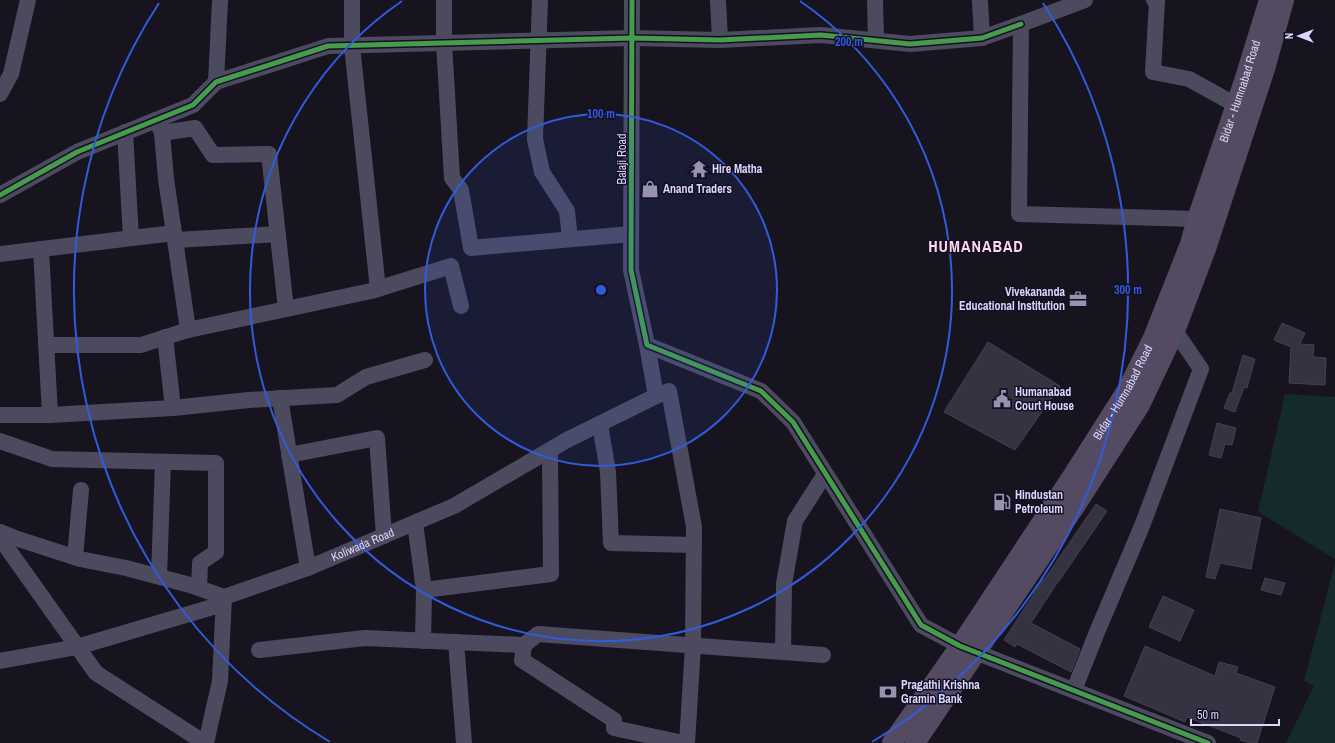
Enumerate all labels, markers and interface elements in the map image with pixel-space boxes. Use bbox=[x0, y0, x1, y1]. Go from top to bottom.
north arrow bbox=[1279, 16, 1319, 56]
text: N bbox=[1282, 33, 1296, 39]
text: 200 m bbox=[835, 34, 863, 50]
street label: Bidar - Humnabad Road bbox=[1216, 38, 1264, 145]
text: 100 m bbox=[587, 106, 615, 122]
street label: Balaji Road bbox=[614, 134, 630, 184]
temple icon: Hire Matha bbox=[689, 159, 709, 179]
place label: Hire Matha bbox=[712, 161, 763, 177]
shop icon: Anand Traders bbox=[640, 179, 660, 199]
place label: Anand Traders bbox=[663, 181, 732, 197]
district label: HUMANABAD bbox=[928, 235, 1024, 257]
text: 300 m bbox=[1114, 282, 1142, 298]
centre of rings bbox=[594, 283, 608, 297]
place label: Vivekananda Educational Institution bbox=[959, 284, 1066, 314]
office icon: Vivekananda Educational Institution bbox=[1068, 289, 1088, 309]
street label: Bidar - Humnabad Road bbox=[1089, 342, 1156, 443]
place label: Humanabad Court House bbox=[1015, 384, 1075, 414]
public building icon: Humanabad Court House bbox=[992, 389, 1012, 409]
place label: Hindustan Petroleum bbox=[1015, 487, 1063, 517]
fuel station icon: Hindustan Petroleum bbox=[992, 492, 1012, 512]
street label: Koliwada Road bbox=[329, 524, 397, 565]
place label: Pragathi Krishna Gramin Bank bbox=[901, 677, 980, 707]
bank icon: Pragathi Krishna Gramin Bank bbox=[878, 682, 898, 702]
scale bar bbox=[1191, 701, 1279, 727]
text: 50 m bbox=[1197, 707, 1219, 723]

